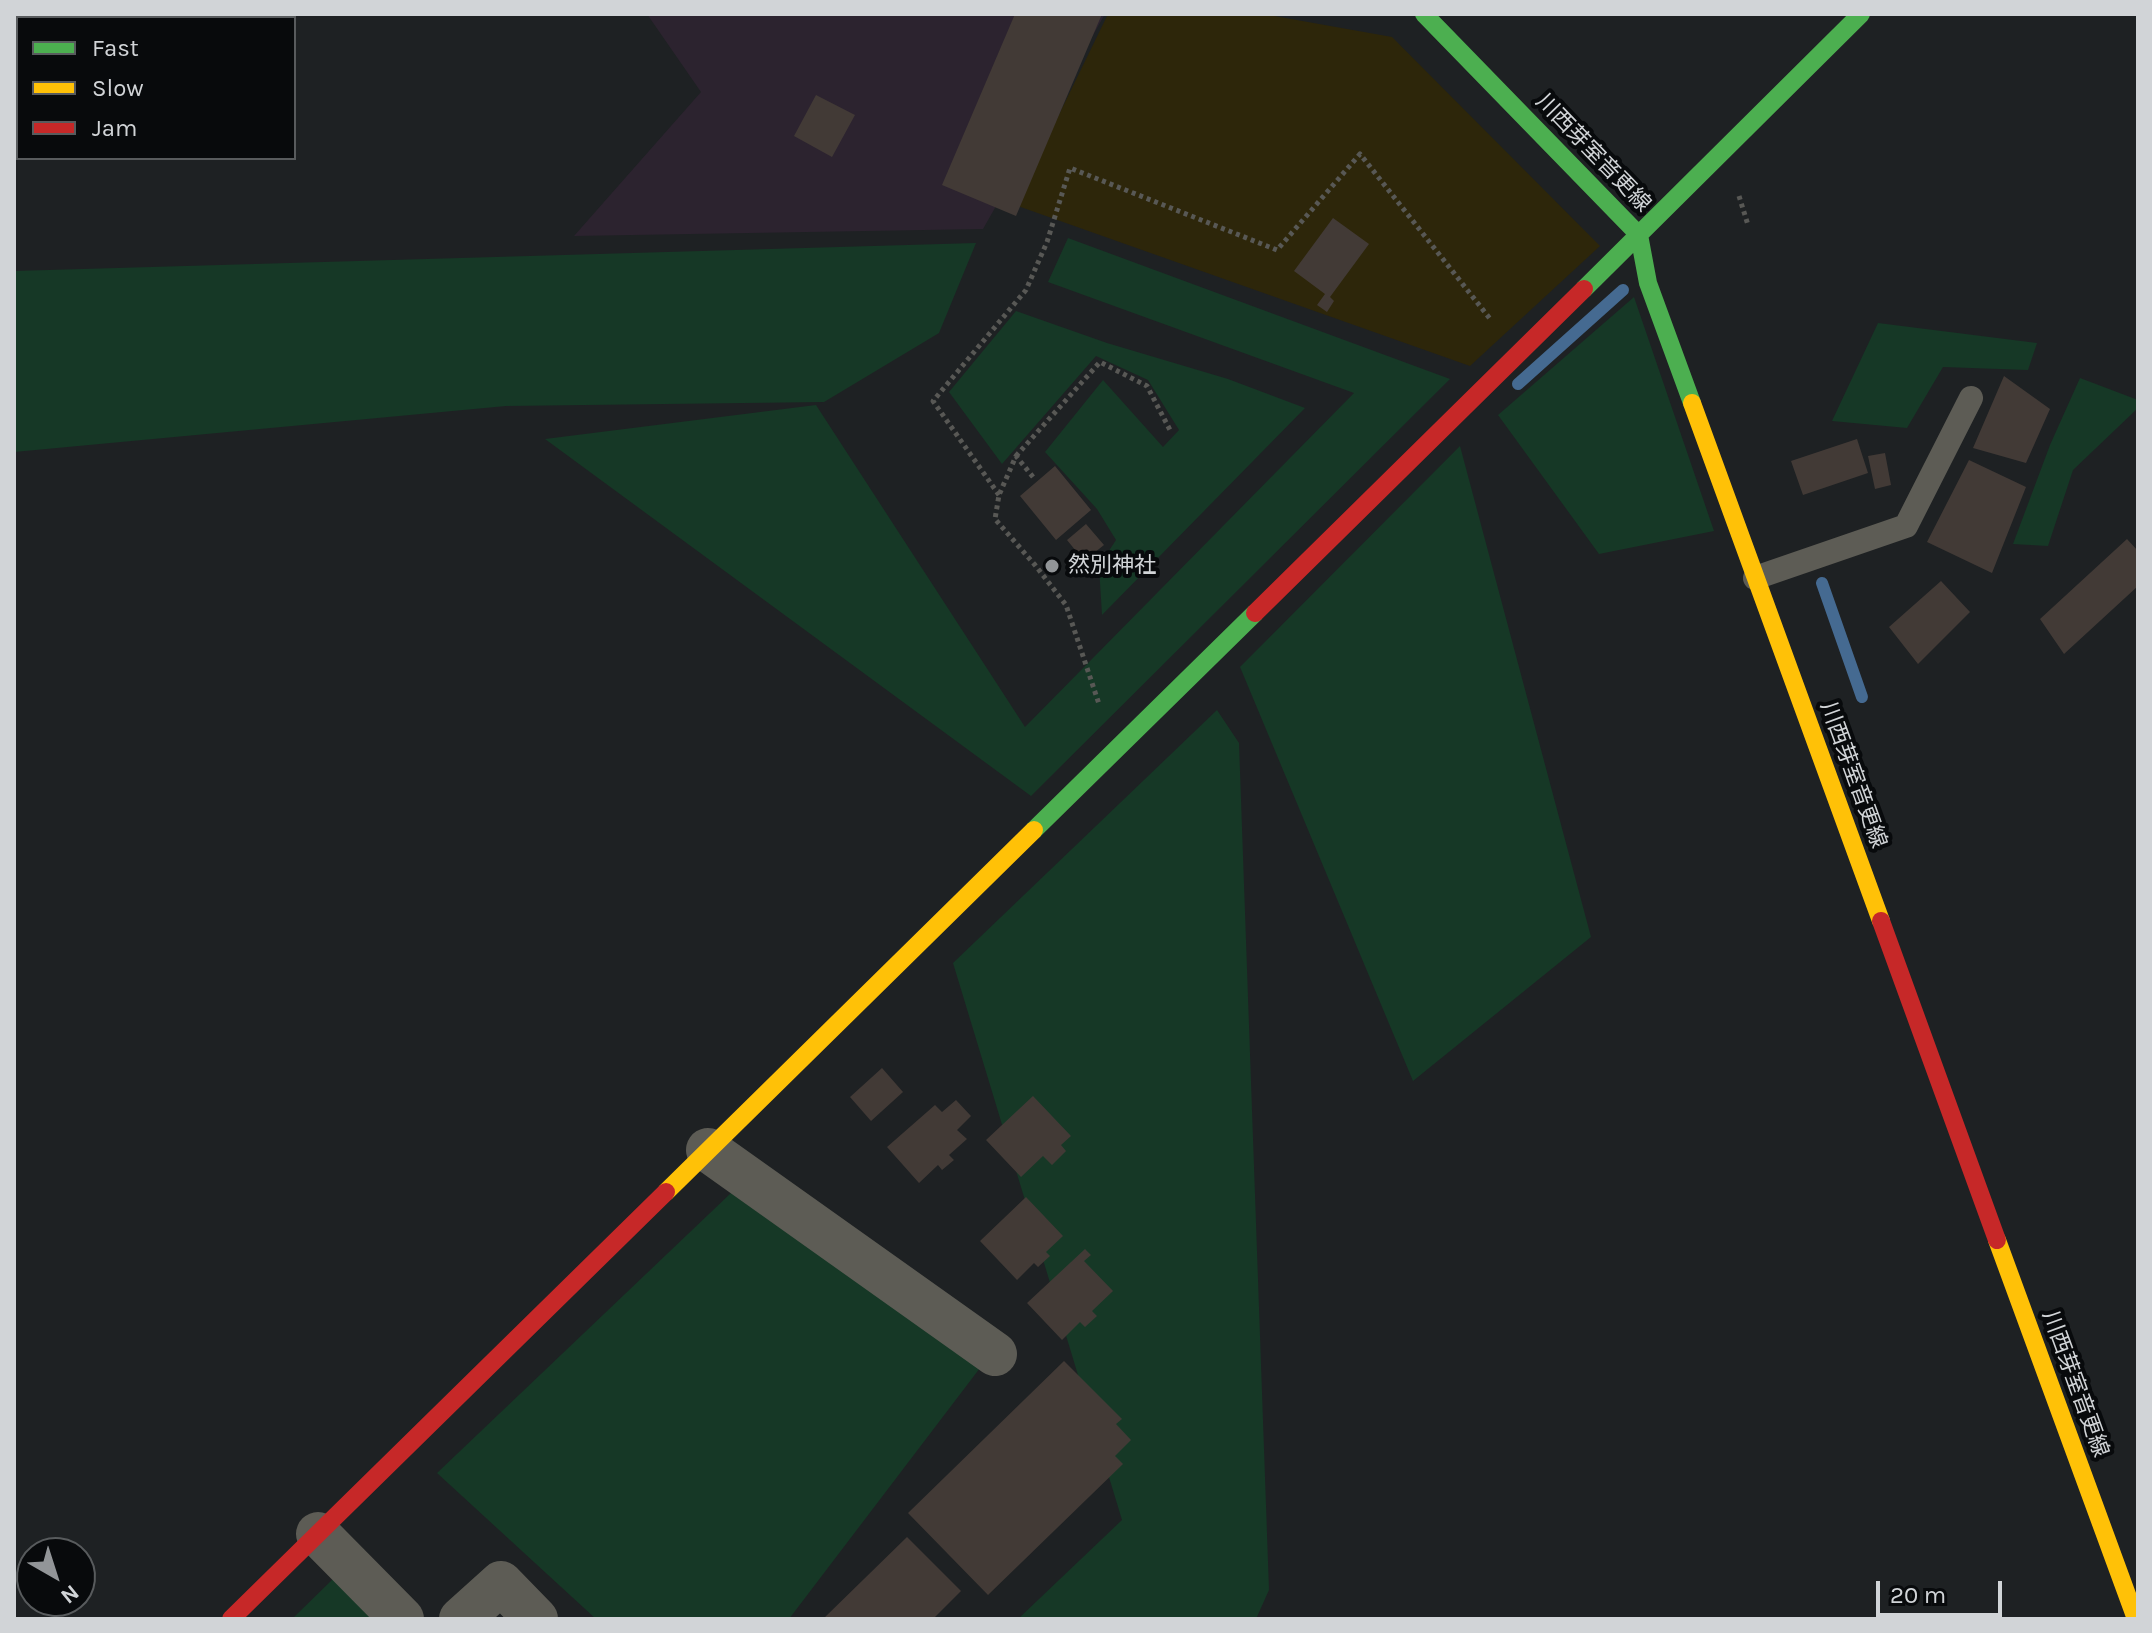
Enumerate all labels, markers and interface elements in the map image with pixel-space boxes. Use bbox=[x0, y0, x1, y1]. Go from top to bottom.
legend bbox=[16, 16, 296, 160]
text: Fast bbox=[92, 34, 139, 62]
text: Slow bbox=[92, 74, 144, 102]
street label: 川西芽室音更線 bbox=[1530, 88, 1656, 218]
text: Jam bbox=[92, 114, 137, 142]
place label: 然別神社 bbox=[1068, 553, 1156, 579]
marker: 然別神社 bbox=[1043, 557, 1061, 575]
street label: 川西芽室音更線 bbox=[1814, 698, 1892, 852]
street label: 川西芽室音更線 bbox=[2036, 1307, 2114, 1461]
north arrow bbox=[16, 1537, 96, 1617]
scale bar bbox=[1880, 1565, 2006, 1615]
text: N bbox=[56, 1579, 84, 1609]
text: 20 m bbox=[1890, 1581, 1946, 1609]

